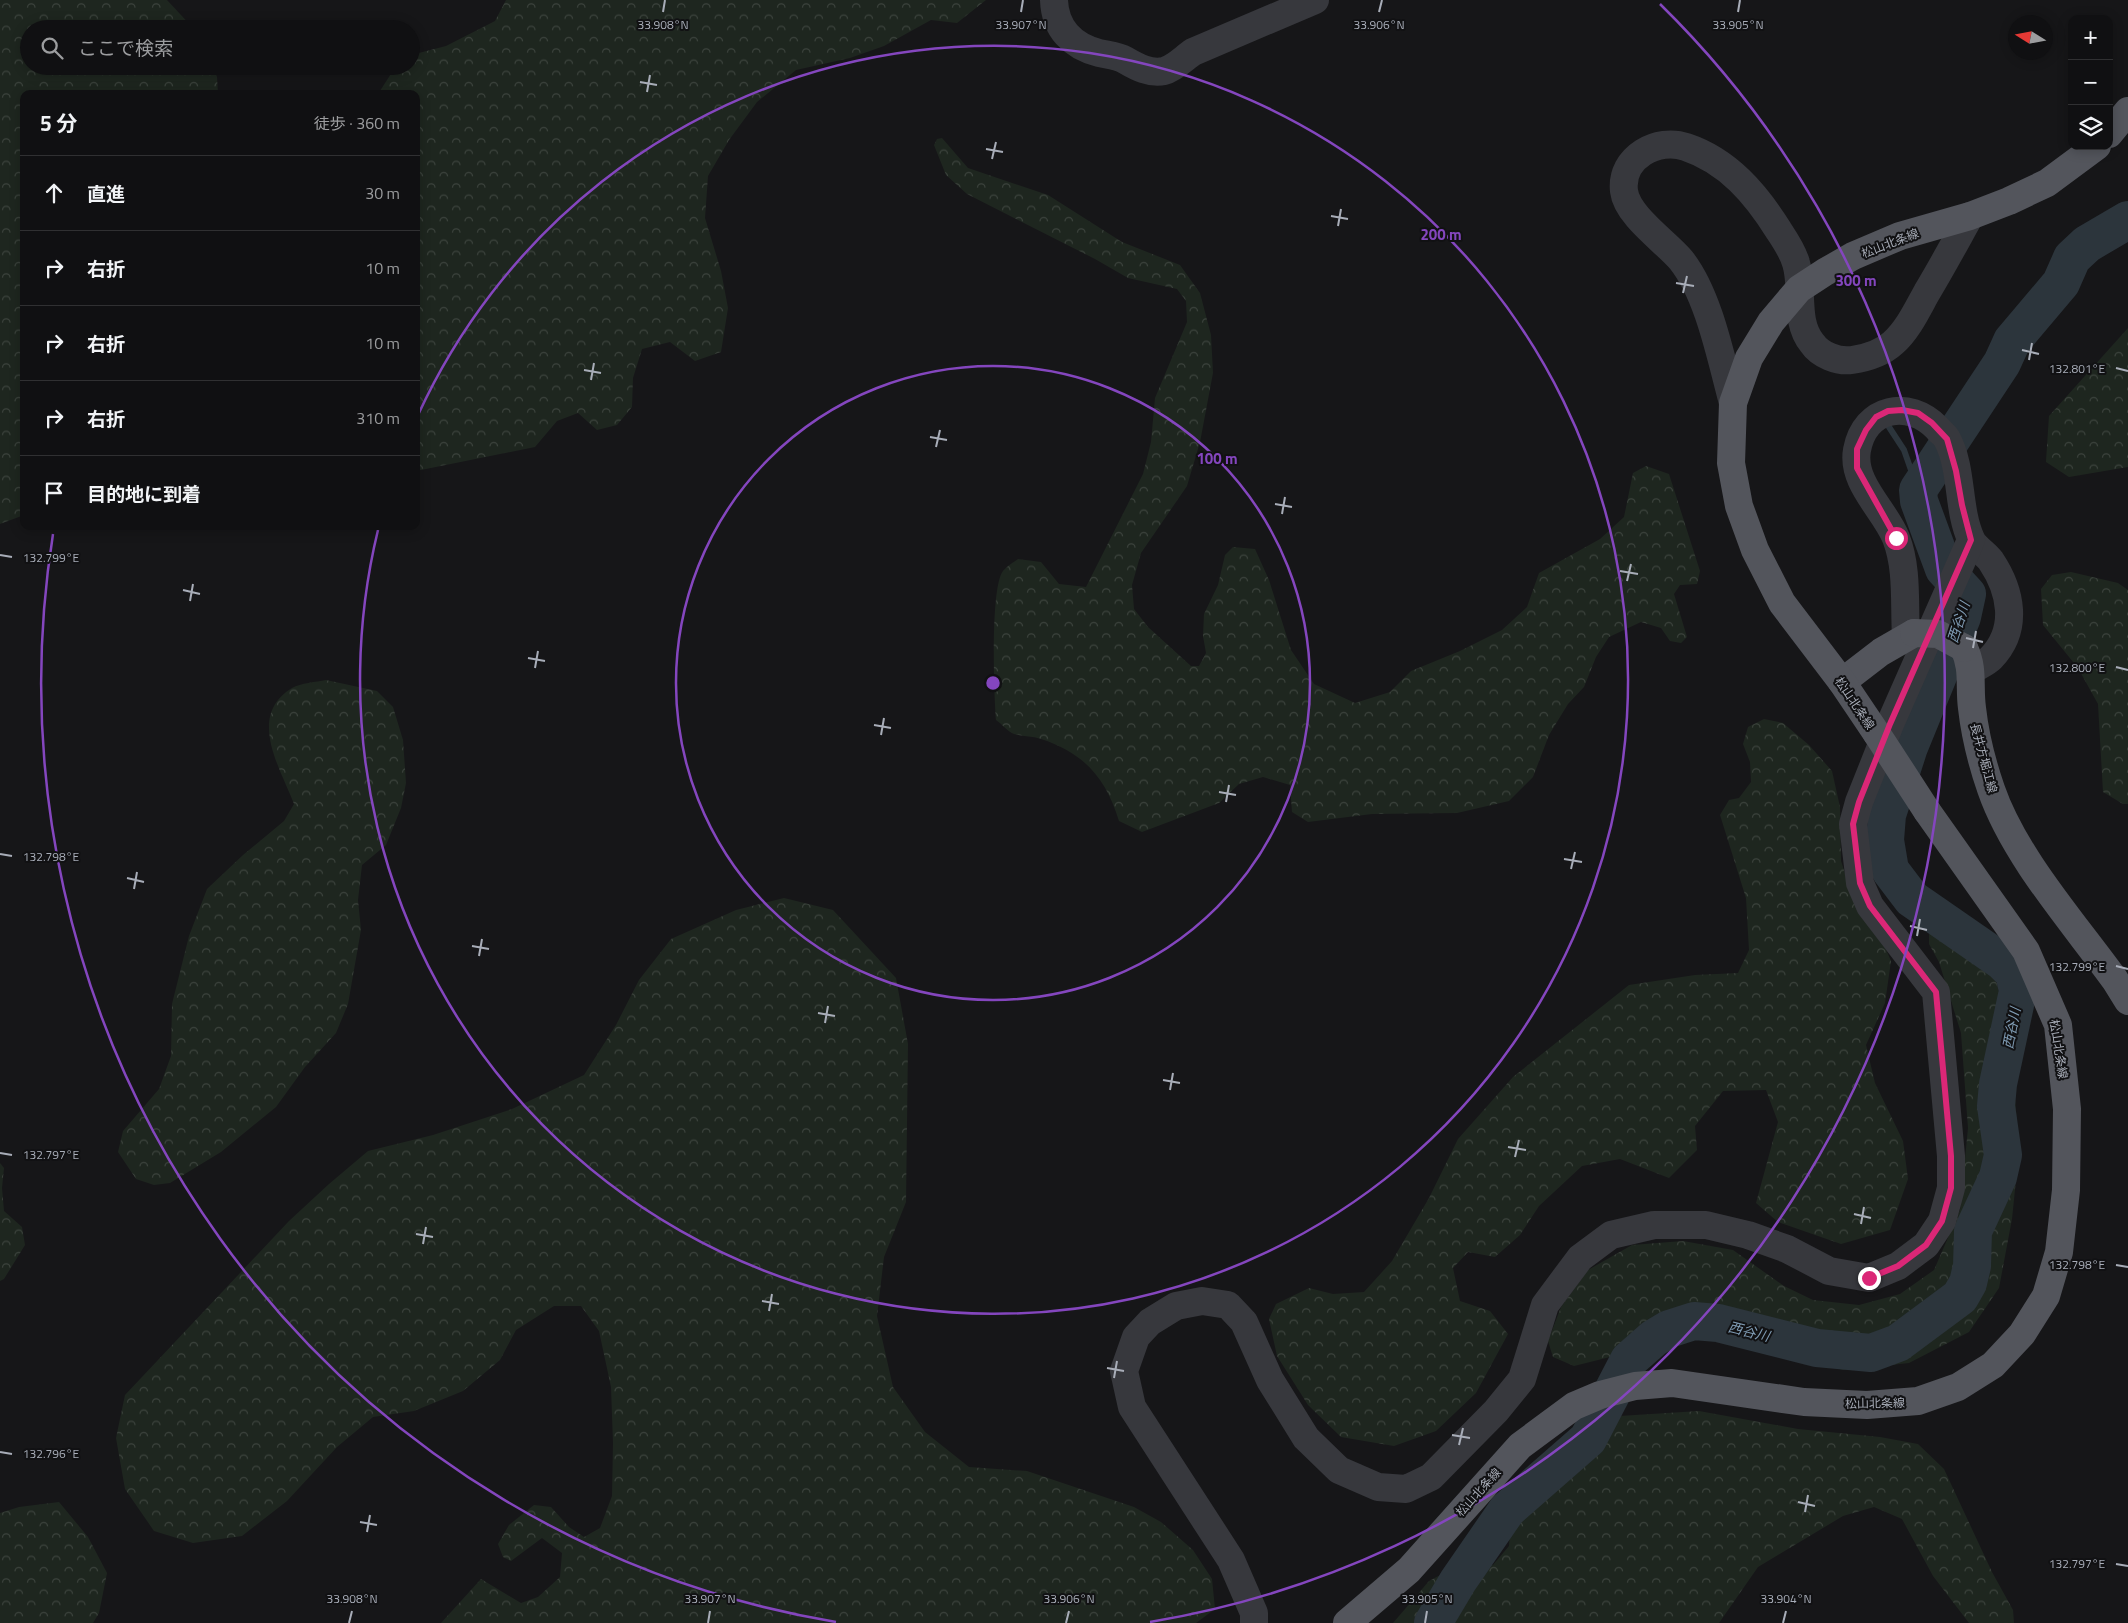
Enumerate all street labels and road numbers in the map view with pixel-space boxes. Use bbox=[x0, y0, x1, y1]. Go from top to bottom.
street label: 松山北条線 bbox=[1859, 223, 1921, 263]
street label: 松山北条線 bbox=[1830, 673, 1880, 733]
street label: 長井方堀江線 bbox=[1966, 721, 2002, 795]
street label: 松山北条線 bbox=[2045, 1018, 2073, 1080]
street label: 松山北条線 bbox=[1845, 1393, 1905, 1413]
street label: 松山北条線 bbox=[1451, 1463, 1505, 1521]

